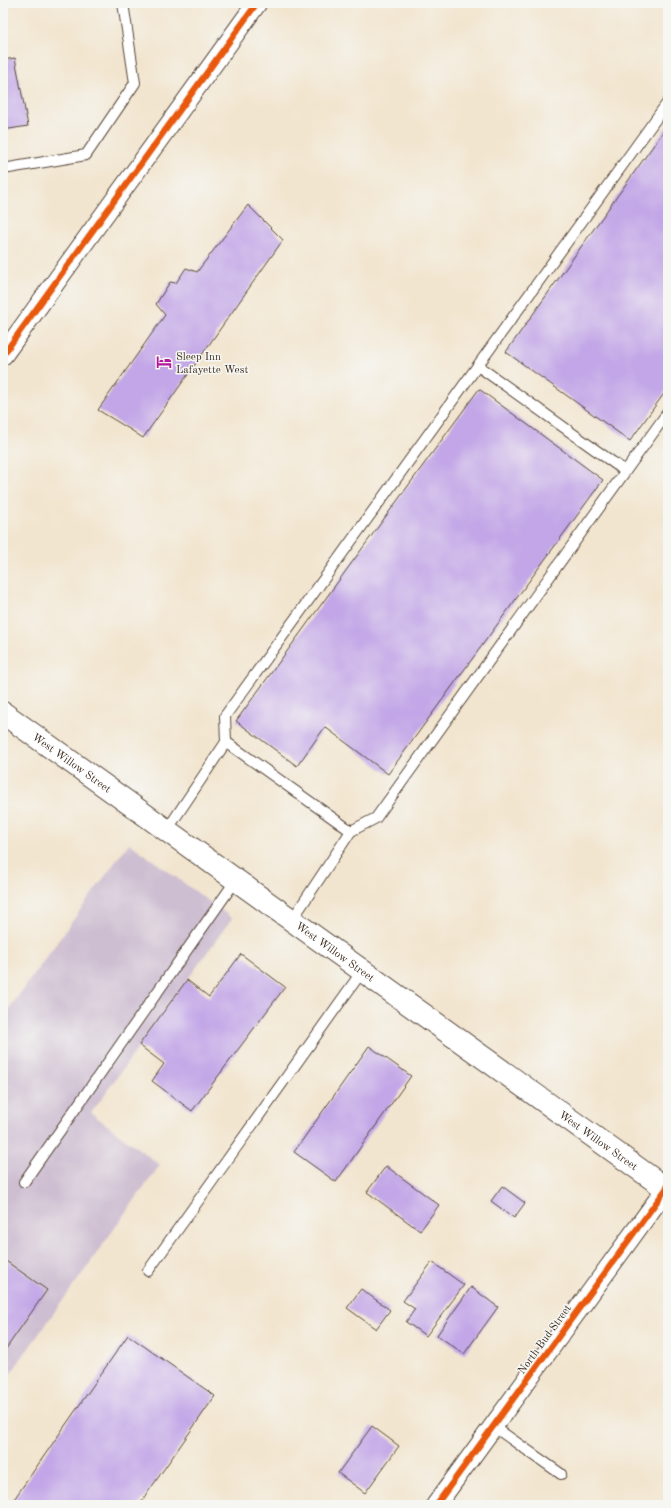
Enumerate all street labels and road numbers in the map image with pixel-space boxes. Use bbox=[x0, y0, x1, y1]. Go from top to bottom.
street label: West Willow Street bbox=[30, 732, 113, 796]
street label: West Willow Street bbox=[293, 921, 376, 985]
street label: West Willow Street bbox=[556, 1110, 639, 1173]
street label: North Bud Street bbox=[516, 1303, 574, 1377]

